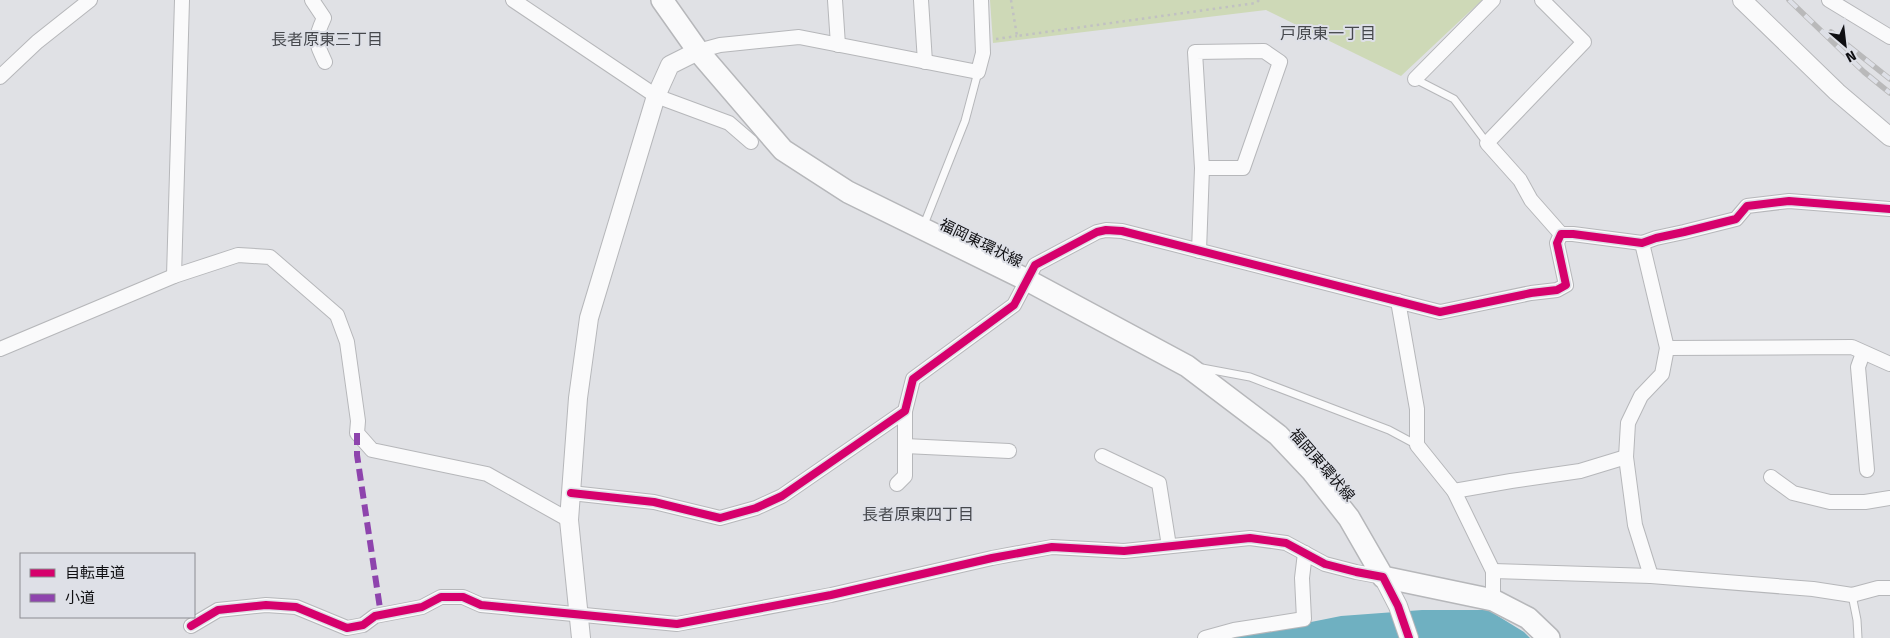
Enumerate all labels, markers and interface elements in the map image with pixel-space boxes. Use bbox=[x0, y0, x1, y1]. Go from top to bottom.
north arrow bbox=[1820, 20, 1870, 70]
district label: 戸原東一丁目 bbox=[1280, 24, 1376, 43]
district label: 長者原東三丁目 bbox=[271, 30, 383, 49]
text: N bbox=[1843, 46, 1859, 66]
street label: 福岡東環状線 bbox=[937, 215, 1025, 271]
street label: 福岡東環状線 bbox=[1286, 425, 1358, 505]
district label: 長者原東四丁目 bbox=[862, 505, 974, 524]
legend bbox=[20, 553, 195, 618]
text: 自転車道 bbox=[65, 564, 125, 582]
text: 小道 bbox=[65, 589, 95, 607]

